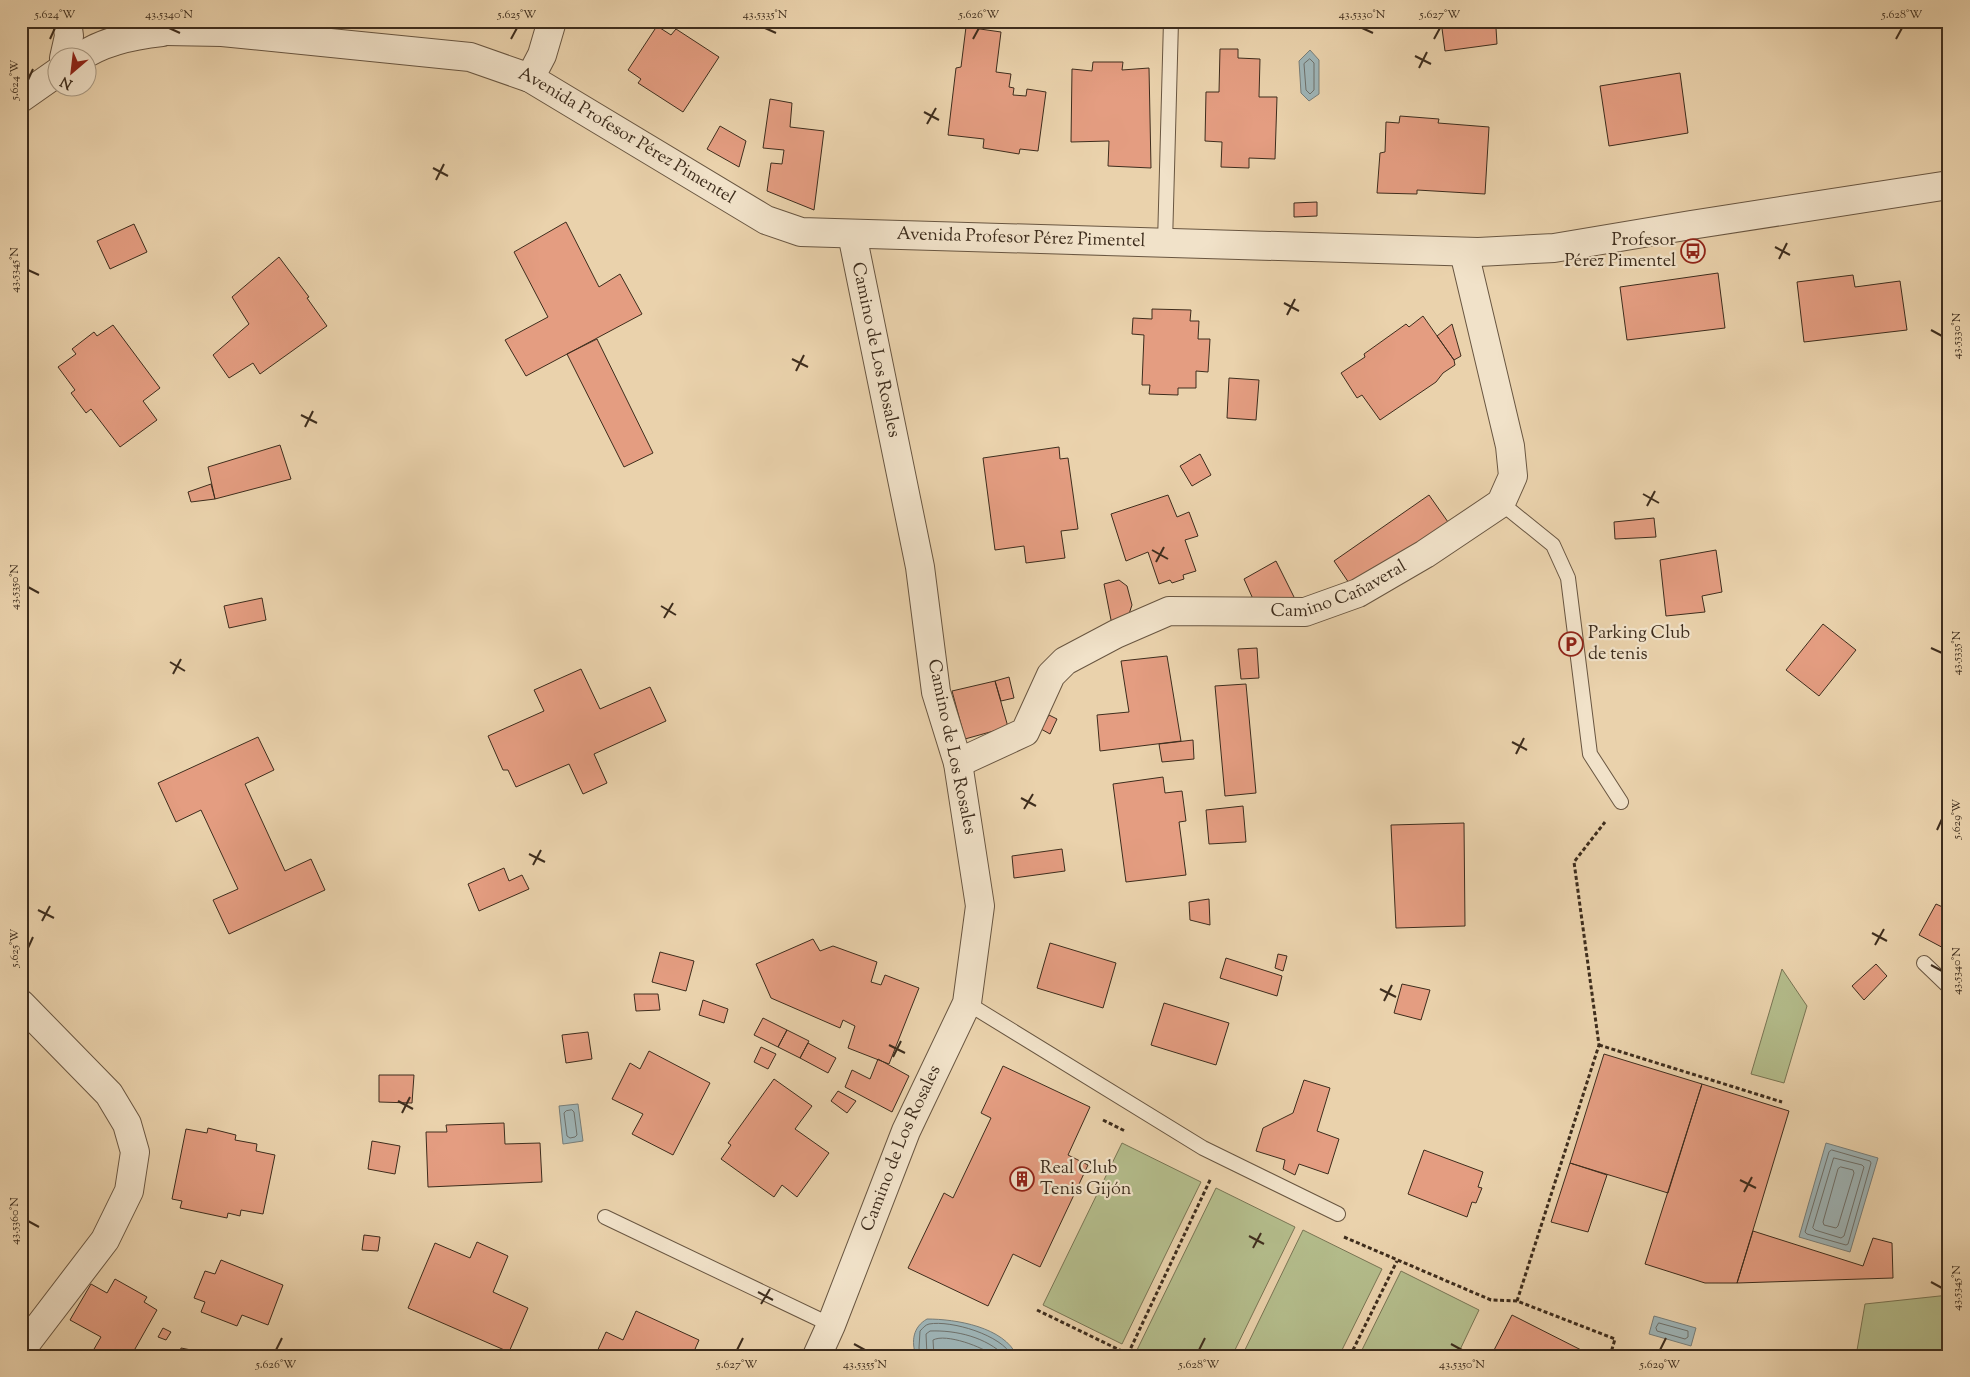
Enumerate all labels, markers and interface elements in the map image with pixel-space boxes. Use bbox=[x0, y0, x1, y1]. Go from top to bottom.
text: 5.624°W bbox=[34, 6, 76, 24]
text: 43.5340°N bbox=[145, 6, 193, 24]
text: 5.625°W bbox=[497, 6, 537, 24]
text: 43.5335°N bbox=[743, 6, 788, 24]
text: 5.626°W bbox=[958, 6, 1000, 24]
text: 43.5330°N bbox=[1339, 6, 1386, 24]
text: 5.627°W bbox=[1419, 6, 1461, 24]
text: 5.628°W bbox=[1881, 6, 1923, 24]
north arrow bbox=[48, 48, 98, 98]
text: 5.624°W bbox=[6, 59, 24, 101]
street label: Avenida Profesor Pérez Pimentel bbox=[514, 62, 740, 211]
text: N bbox=[57, 70, 76, 93]
street label: Avenida Profesor Pérez Pimentel bbox=[896, 222, 1146, 255]
place label: Profesor Pérez Pimentel bbox=[1564, 228, 1676, 275]
bus stop icon: Profesor Pérez Pimentel bbox=[1680, 238, 1706, 264]
text: 43.5345°N bbox=[6, 247, 24, 293]
street label: Camino de Los Rosales bbox=[844, 260, 906, 440]
text: 43.5330°N bbox=[1948, 312, 1966, 359]
street label: Camino Cañaveral bbox=[1270, 554, 1412, 625]
text: 43.5350°N bbox=[6, 564, 24, 610]
place label: Parking Club de tenis bbox=[1588, 621, 1690, 668]
text: 43.5335°N bbox=[1948, 630, 1966, 675]
parking icon: Parking Club de tenis bbox=[1558, 631, 1584, 657]
street label: Camino de Los Rosales bbox=[920, 657, 982, 837]
text: 5.629°W bbox=[1948, 798, 1966, 840]
text: 5.625°W bbox=[6, 928, 24, 968]
text: 43.5340°N bbox=[1948, 947, 1966, 995]
street label: Camino de Los Rosales bbox=[855, 1061, 948, 1236]
place label: Real Club Tenis Gijón bbox=[1040, 1156, 1132, 1203]
building icon: Real Club Tenis Gijón bbox=[1009, 1166, 1035, 1192]
text: 43.5360°N bbox=[6, 1197, 24, 1245]
text: 43.5345°N bbox=[1948, 1265, 1966, 1311]
text: 5.626°W bbox=[255, 1356, 297, 1374]
text: 5.627°W bbox=[716, 1356, 758, 1374]
text: 43.5355°N bbox=[843, 1356, 887, 1374]
text: 5.628°W bbox=[1178, 1356, 1220, 1374]
text: 43.5350°N bbox=[1439, 1356, 1485, 1374]
text: 5.629°W bbox=[1639, 1356, 1681, 1374]

